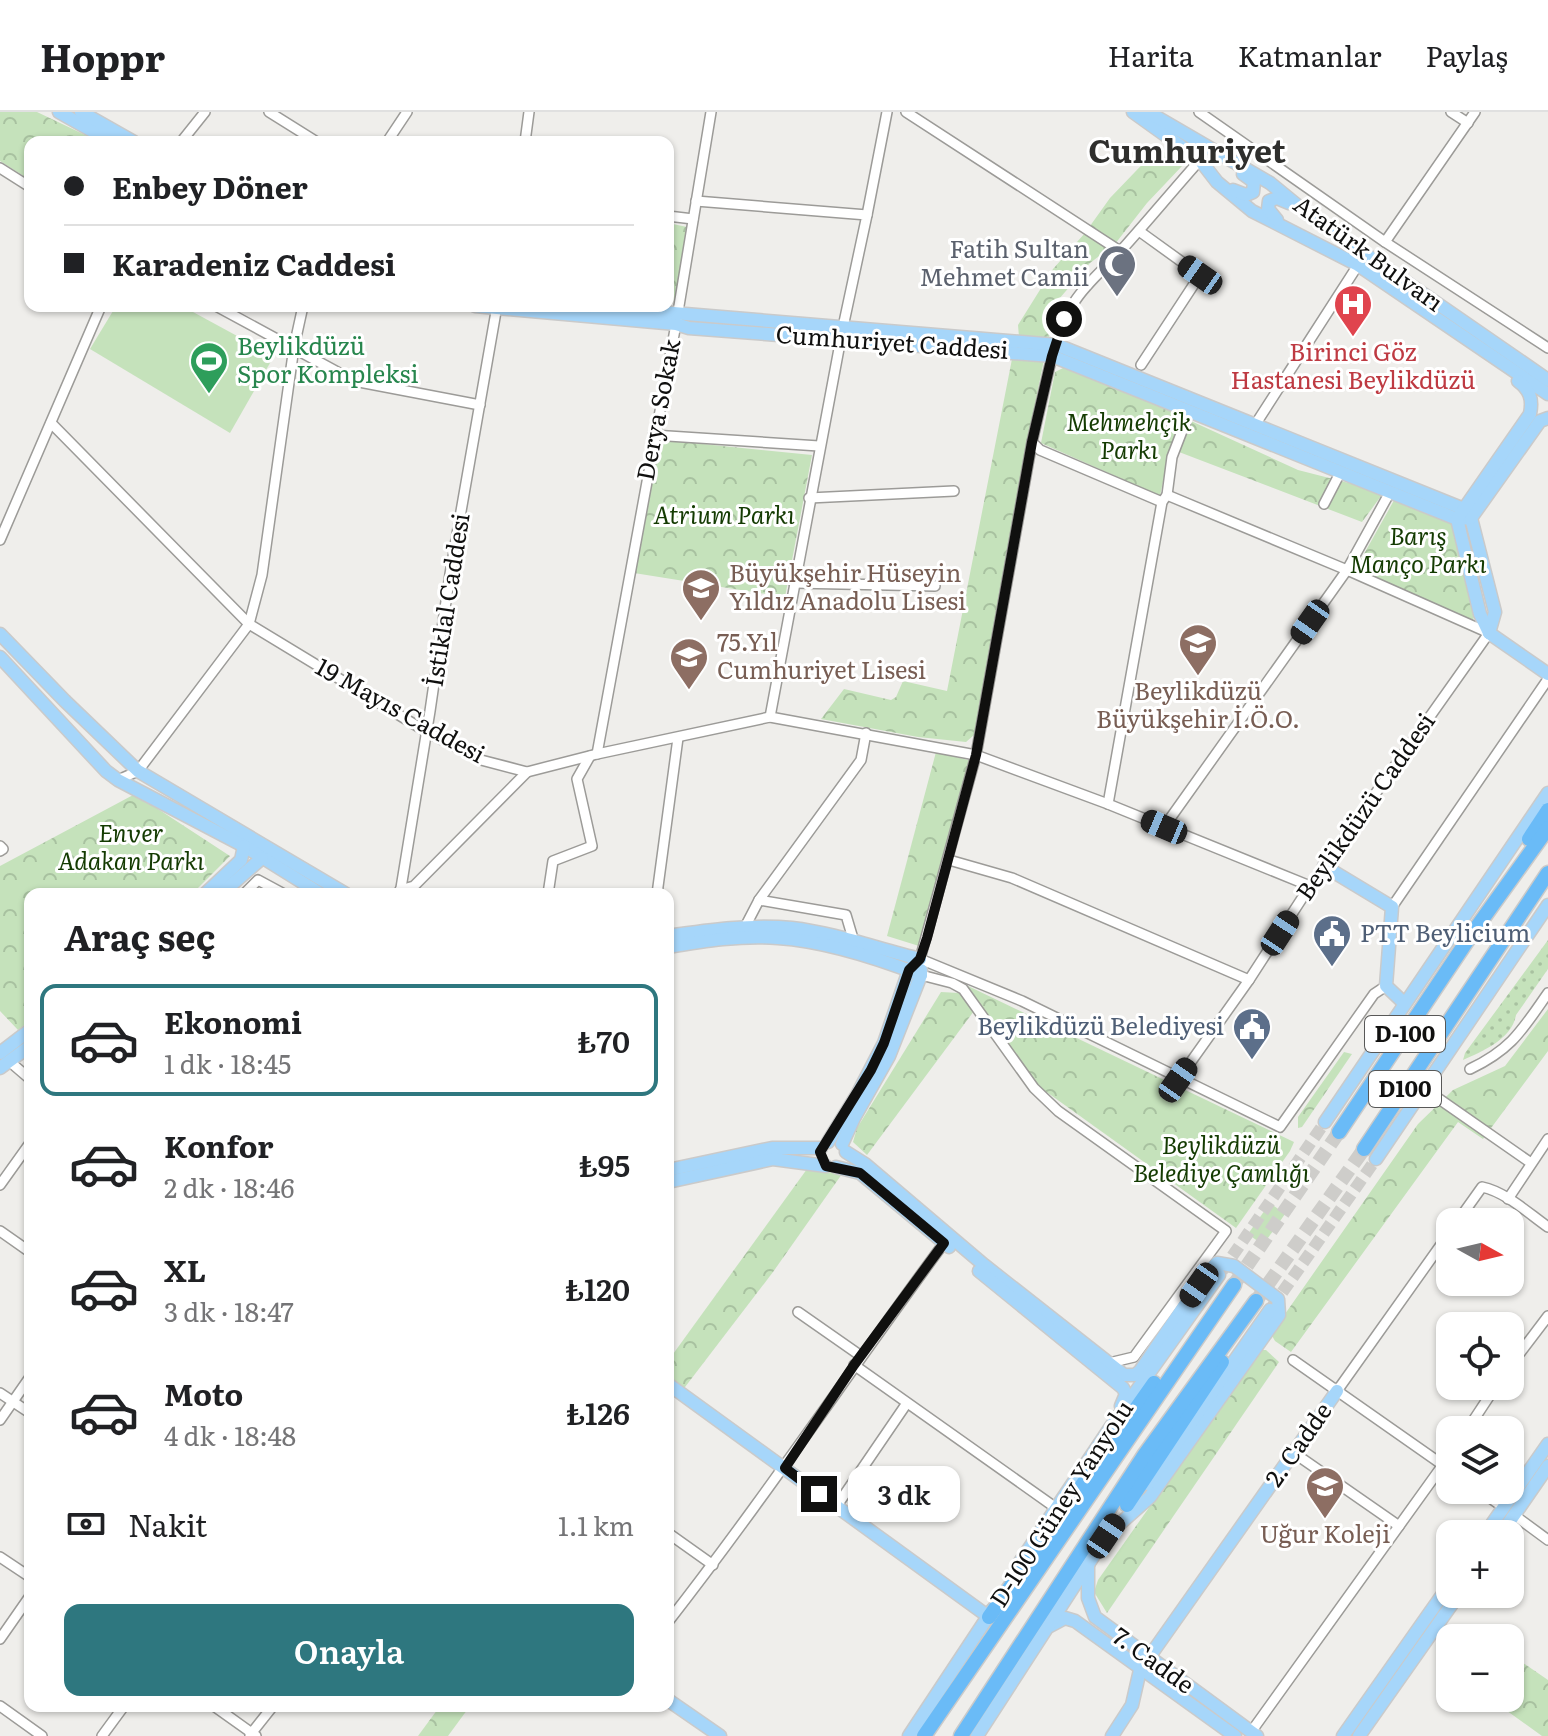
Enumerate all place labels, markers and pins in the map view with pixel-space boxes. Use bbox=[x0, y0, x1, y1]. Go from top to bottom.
place label: Fatih Sultan Mehmet Camii bbox=[919, 230, 1089, 293]
mosque icon: Fatih Sultan Mehmet Camii bbox=[1096, 243, 1138, 298]
hospital icon: Birinci Göz Hastanesi Beylikdüzü bbox=[1332, 283, 1374, 338]
place label: Beylikdüzü Spor Kompleksi bbox=[237, 327, 418, 390]
place label: Birinci Göz Hastanesi Beylikdüzü bbox=[1231, 333, 1475, 396]
sports icon: Beylikdüzü Spor Kompleksi bbox=[188, 340, 230, 395]
place label: Büyükşehir Hüseyin Yıldız Anadolu Lisesi bbox=[729, 554, 966, 617]
school or university icon: Büyükşehir Hüseyin Yıldız Anadolu Lisesi bbox=[680, 567, 722, 622]
school or university icon: Beylikdüzü Büyükşehir İ.Ö.O. bbox=[1177, 622, 1219, 677]
place label: 75.Yıl Cumhuriyet Lisesi bbox=[717, 623, 926, 686]
school or university icon: 75.Yıl Cumhuriyet Lisesi bbox=[668, 636, 710, 691]
place label: Beylikdüzü Büyükşehir İ.Ö.O. bbox=[1096, 672, 1300, 735]
public building icon: PTT Beylicium bbox=[1311, 913, 1353, 968]
place label: PTT Beylicium bbox=[1360, 914, 1530, 949]
public building icon: Beylikdüzü Belediyesi bbox=[1231, 1006, 1273, 1061]
place label: Beylikdüzü Belediyesi bbox=[977, 1007, 1224, 1042]
school or university icon: Uğur Koleji bbox=[1304, 1465, 1346, 1520]
place label: Uğur Koleji bbox=[1260, 1515, 1390, 1550]

